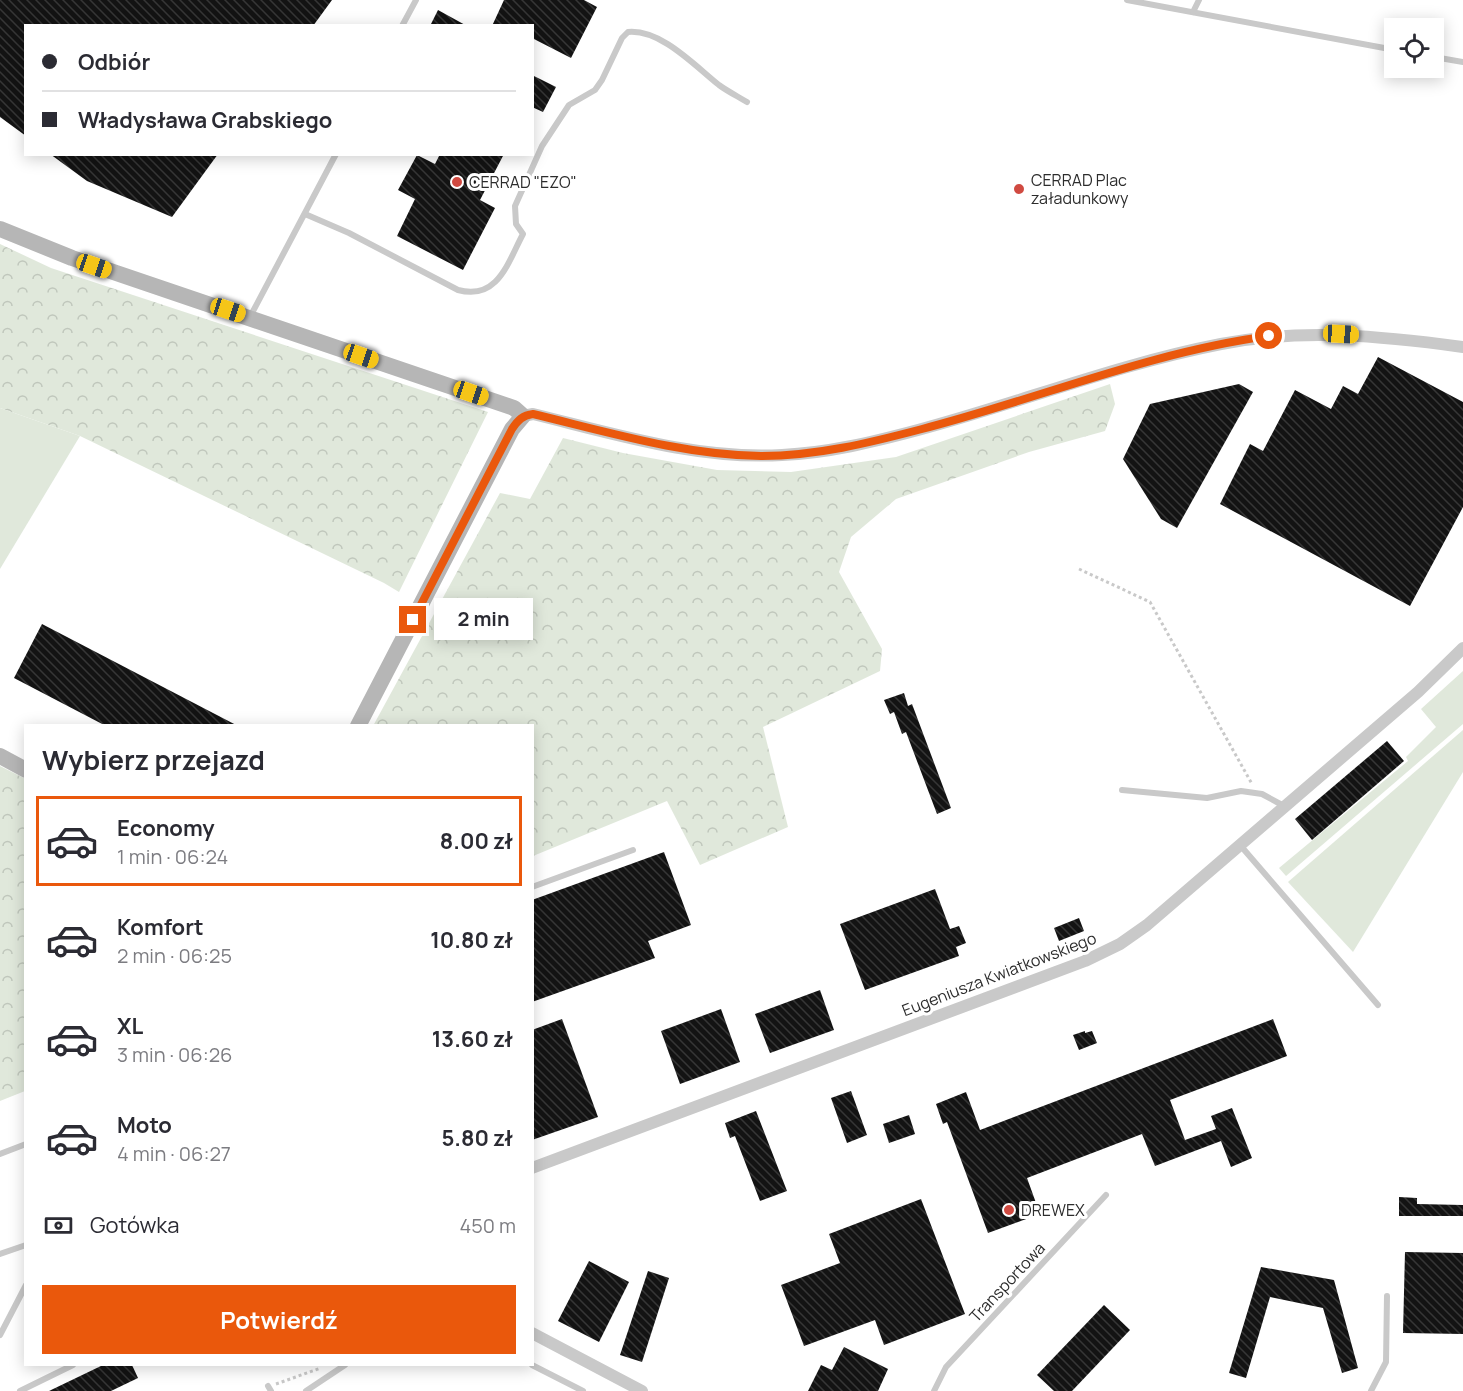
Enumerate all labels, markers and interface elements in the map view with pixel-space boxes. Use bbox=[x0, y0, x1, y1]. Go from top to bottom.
map controls bbox=[1384, 18, 1444, 78]
button: locate bbox=[1384, 18, 1444, 78]
text: Odbiór bbox=[78, 47, 150, 77]
text: Władysława Grabskiego bbox=[78, 105, 332, 135]
place label: CERRAD Plac załadunkowy bbox=[1031, 169, 1129, 209]
place label: CERRAD "EZO" bbox=[469, 171, 577, 193]
marker: CERRAD "EZO" bbox=[450, 175, 464, 189]
marker: CERRAD Plac załadunkowy bbox=[1012, 182, 1026, 196]
car bbox=[74, 252, 114, 280]
car bbox=[208, 296, 248, 324]
route start bbox=[1255, 322, 1282, 349]
car bbox=[1323, 324, 1359, 344]
car bbox=[341, 342, 381, 370]
car bbox=[451, 379, 491, 407]
callout: 2 min bbox=[434, 599, 533, 641]
text: 2 min bbox=[457, 605, 510, 632]
route end bbox=[399, 606, 426, 633]
text: Wybierz przejazd bbox=[42, 741, 265, 778]
text: Economy bbox=[117, 813, 215, 843]
icon: car bbox=[45, 814, 99, 868]
text: 8.00 zł bbox=[440, 826, 513, 856]
text: 1 min · 06:24 bbox=[117, 843, 228, 870]
text: Komfort bbox=[117, 912, 204, 942]
icon: car bbox=[45, 913, 99, 967]
text: 10.80 zł bbox=[430, 925, 513, 955]
street label: Eugeniusza Kwiatkowskiego bbox=[899, 927, 1099, 1021]
text: 2 min · 06:25 bbox=[117, 942, 232, 969]
text: XL bbox=[117, 1011, 143, 1041]
icon: car bbox=[45, 1012, 99, 1066]
text: 13.60 zł bbox=[432, 1024, 513, 1054]
text: 3 min · 06:26 bbox=[117, 1041, 233, 1068]
text: Moto bbox=[117, 1110, 172, 1140]
icon: car bbox=[45, 1111, 99, 1165]
text: 5.80 zł bbox=[441, 1123, 513, 1153]
text: 4 min · 06:27 bbox=[117, 1140, 231, 1167]
place label: DREWEX bbox=[1021, 1199, 1085, 1221]
marker: DREWEX bbox=[1002, 1203, 1016, 1217]
icon: cash bbox=[42, 1209, 75, 1242]
text: Gotówka bbox=[90, 1210, 179, 1240]
text: 450 m bbox=[460, 1212, 516, 1239]
street label: Transportowa bbox=[964, 1237, 1050, 1327]
button: Potwierdź bbox=[42, 1285, 516, 1354]

